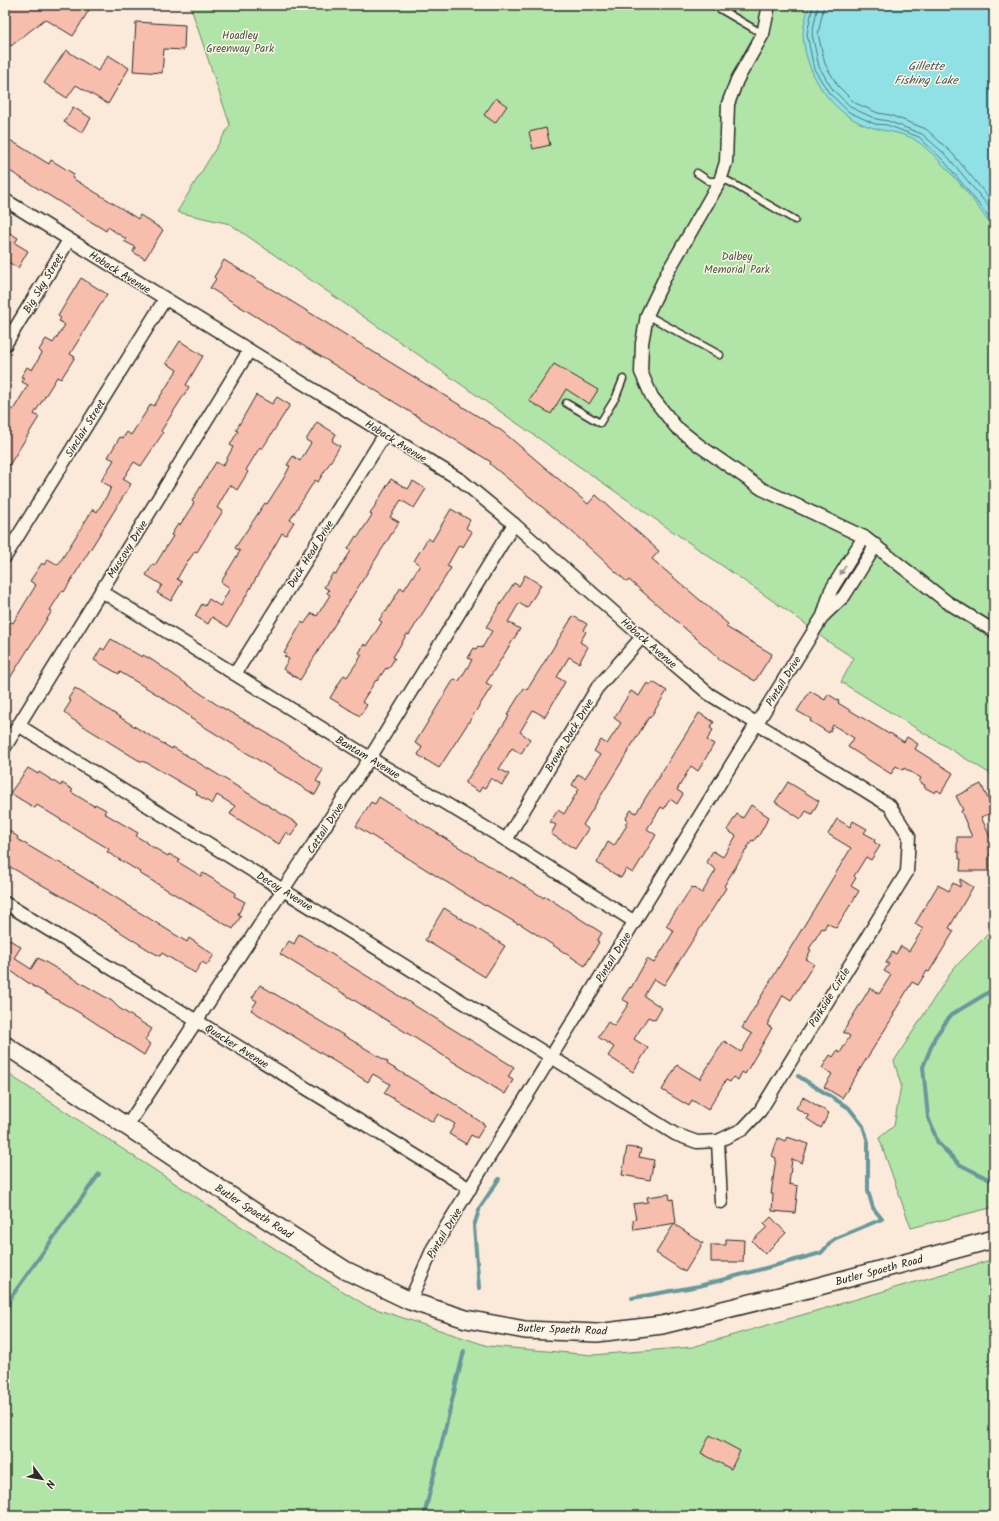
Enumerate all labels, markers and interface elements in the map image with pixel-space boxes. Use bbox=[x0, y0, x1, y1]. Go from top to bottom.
park label: Hoadley Greenway Park bbox=[206, 27, 275, 58]
water label: Gillette Fishing Lake bbox=[894, 57, 959, 90]
street label: Hoback Avenue bbox=[85, 247, 154, 299]
park label: Dalbey Memorial Park bbox=[704, 248, 771, 279]
street label: Big Sky Street bbox=[19, 249, 69, 317]
street label: Sinclair Street bbox=[61, 395, 111, 461]
street label: Hoback Avenue bbox=[361, 416, 430, 468]
street label: Muscovy Drive bbox=[103, 517, 153, 582]
street label: Duck Head Drive bbox=[283, 517, 339, 592]
one-way arrow bbox=[839, 565, 847, 575]
street label: Hoback Avenue bbox=[616, 614, 681, 674]
street label: Pintail Drive bbox=[761, 653, 806, 710]
street label: Brown Duck Drive bbox=[541, 695, 599, 776]
street label: Bantam Avenue bbox=[332, 731, 403, 784]
street label: Cattail Drive bbox=[302, 799, 349, 858]
street label: Decoy Avenue bbox=[253, 867, 316, 916]
street label: Pintail Drive bbox=[591, 929, 636, 986]
street label: Parkside Circle bbox=[804, 964, 855, 1031]
street label: Quacker Avenue bbox=[201, 1020, 272, 1074]
street label: Butler Spaeth Road bbox=[211, 1180, 297, 1244]
street label: Pintail Drive bbox=[423, 1205, 467, 1262]
street label: Butler Spaeth Road bbox=[833, 1250, 926, 1291]
street label: Butler Spaeth Road bbox=[517, 1319, 608, 1341]
north arrow bbox=[22, 1459, 62, 1499]
text: N bbox=[40, 1476, 59, 1492]

